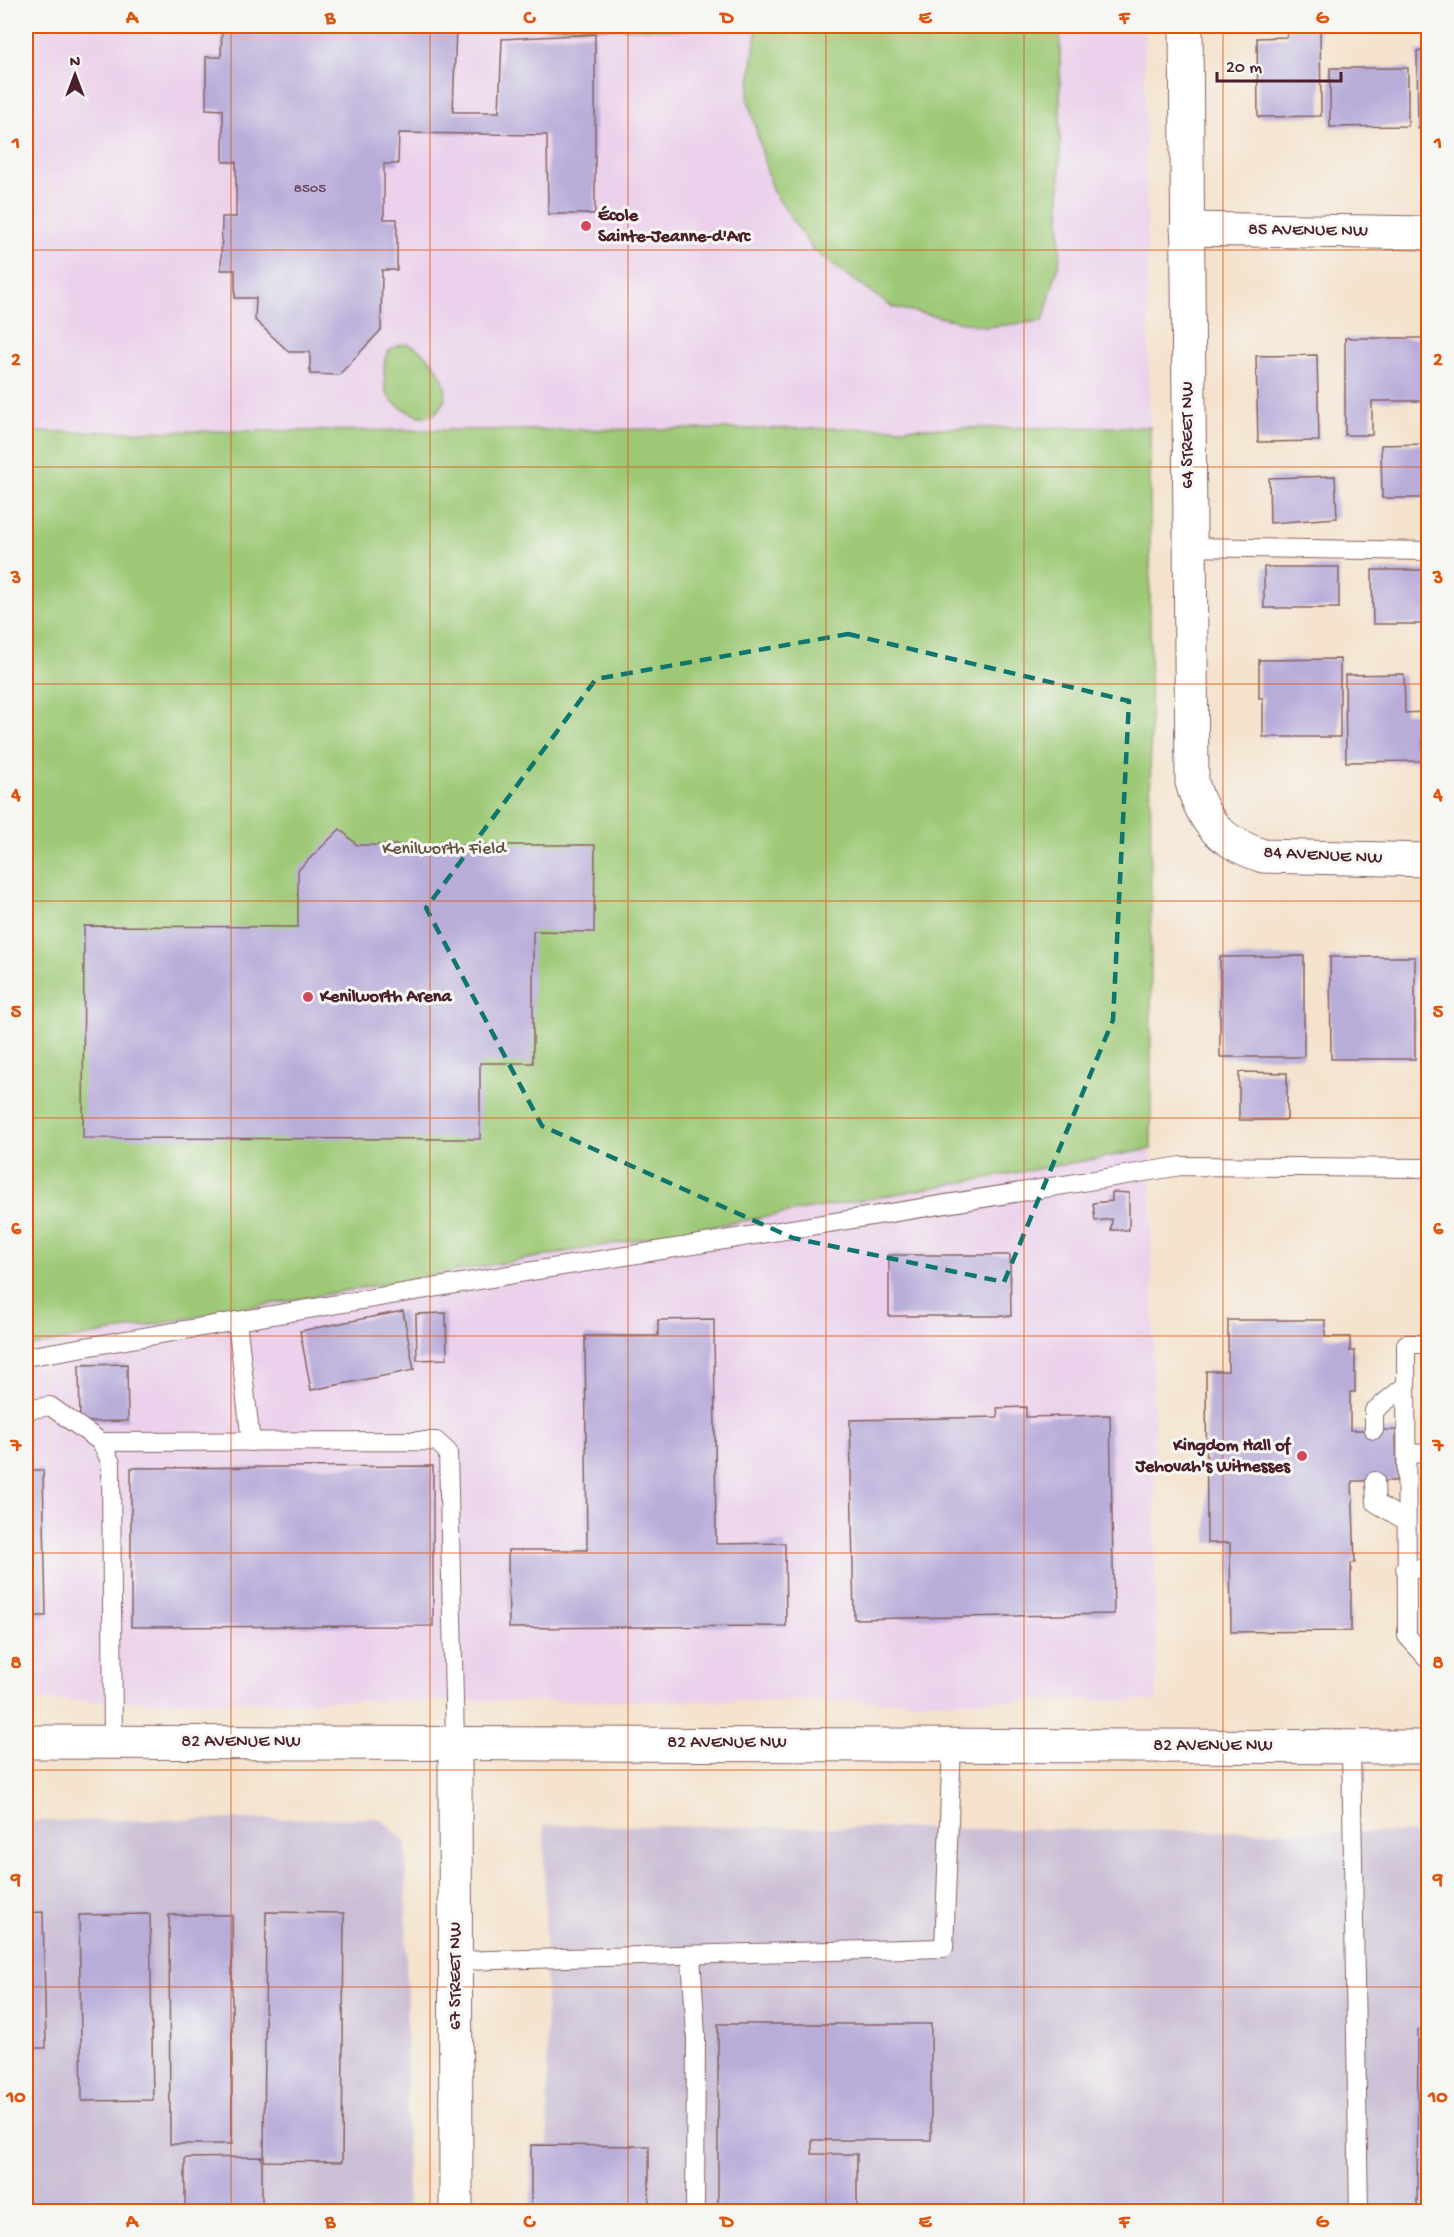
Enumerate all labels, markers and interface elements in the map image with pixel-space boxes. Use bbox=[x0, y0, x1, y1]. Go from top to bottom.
text: A bbox=[125, 8, 140, 31]
text: B bbox=[324, 8, 336, 31]
text: C bbox=[523, 8, 537, 31]
text: D bbox=[718, 8, 734, 31]
text: E bbox=[919, 8, 933, 31]
text: F bbox=[1118, 8, 1131, 31]
text: G bbox=[1316, 8, 1330, 31]
north arrow bbox=[45, 45, 105, 105]
scale bar bbox=[1217, 45, 1342, 83]
text: N bbox=[70, 54, 81, 73]
text: 20 m bbox=[1226, 58, 1262, 79]
text: 1 bbox=[11, 133, 20, 156]
text: 1 bbox=[1433, 133, 1442, 156]
house number: 8505 bbox=[294, 180, 326, 198]
place label: École Sainte-Jeanne-d'Arc bbox=[598, 205, 751, 248]
marker: École Sainte-Jeanne-d'Arc bbox=[579, 219, 593, 233]
street label: 85 AVENUE NW bbox=[1248, 219, 1368, 243]
text: 2 bbox=[11, 350, 21, 373]
text: 2 bbox=[1433, 350, 1443, 373]
street label: 64 STREET NW bbox=[1178, 381, 1199, 489]
text: 3 bbox=[10, 568, 21, 591]
text: 3 bbox=[1432, 568, 1443, 591]
text: 4 bbox=[10, 785, 21, 808]
text: 4 bbox=[1432, 785, 1443, 808]
park label: Kenilworth Field bbox=[382, 839, 507, 860]
street label: 84 AVENUE NW bbox=[1263, 842, 1383, 870]
place label: Kenilworth Arena bbox=[319, 987, 452, 1008]
marker: Kenilworth Arena bbox=[301, 990, 315, 1004]
text: 5 bbox=[11, 1002, 22, 1025]
text: 5 bbox=[1433, 1002, 1444, 1025]
text: 6 bbox=[11, 1219, 22, 1242]
text: 6 bbox=[1433, 1219, 1444, 1242]
text: 7 bbox=[10, 1436, 23, 1459]
place label: Kingdom Hall of Jehovah's Witnesses bbox=[1135, 1436, 1291, 1478]
text: 7 bbox=[1432, 1436, 1445, 1459]
marker: Kingdom Hall of Jehovah's Witnesses bbox=[1295, 1449, 1309, 1463]
text: 8 bbox=[11, 1653, 22, 1676]
text: 8 bbox=[1433, 1653, 1444, 1676]
street label: 82 AVENUE NW bbox=[181, 1732, 301, 1753]
street label: 82 AVENUE NW bbox=[667, 1733, 787, 1754]
street label: 82 AVENUE NW bbox=[1153, 1736, 1273, 1757]
text: 9 bbox=[10, 1870, 21, 1893]
text: 9 bbox=[1432, 1870, 1443, 1893]
street label: 67 STREET NW bbox=[446, 1922, 467, 2030]
text: 10 bbox=[5, 2087, 26, 2110]
text: 10 bbox=[1427, 2087, 1448, 2110]
text: A bbox=[125, 2212, 140, 2235]
text: B bbox=[324, 2212, 336, 2235]
text: C bbox=[523, 2212, 537, 2235]
text: D bbox=[718, 2212, 734, 2235]
text: E bbox=[919, 2212, 933, 2235]
text: F bbox=[1118, 2212, 1131, 2235]
text: G bbox=[1316, 2212, 1330, 2235]

